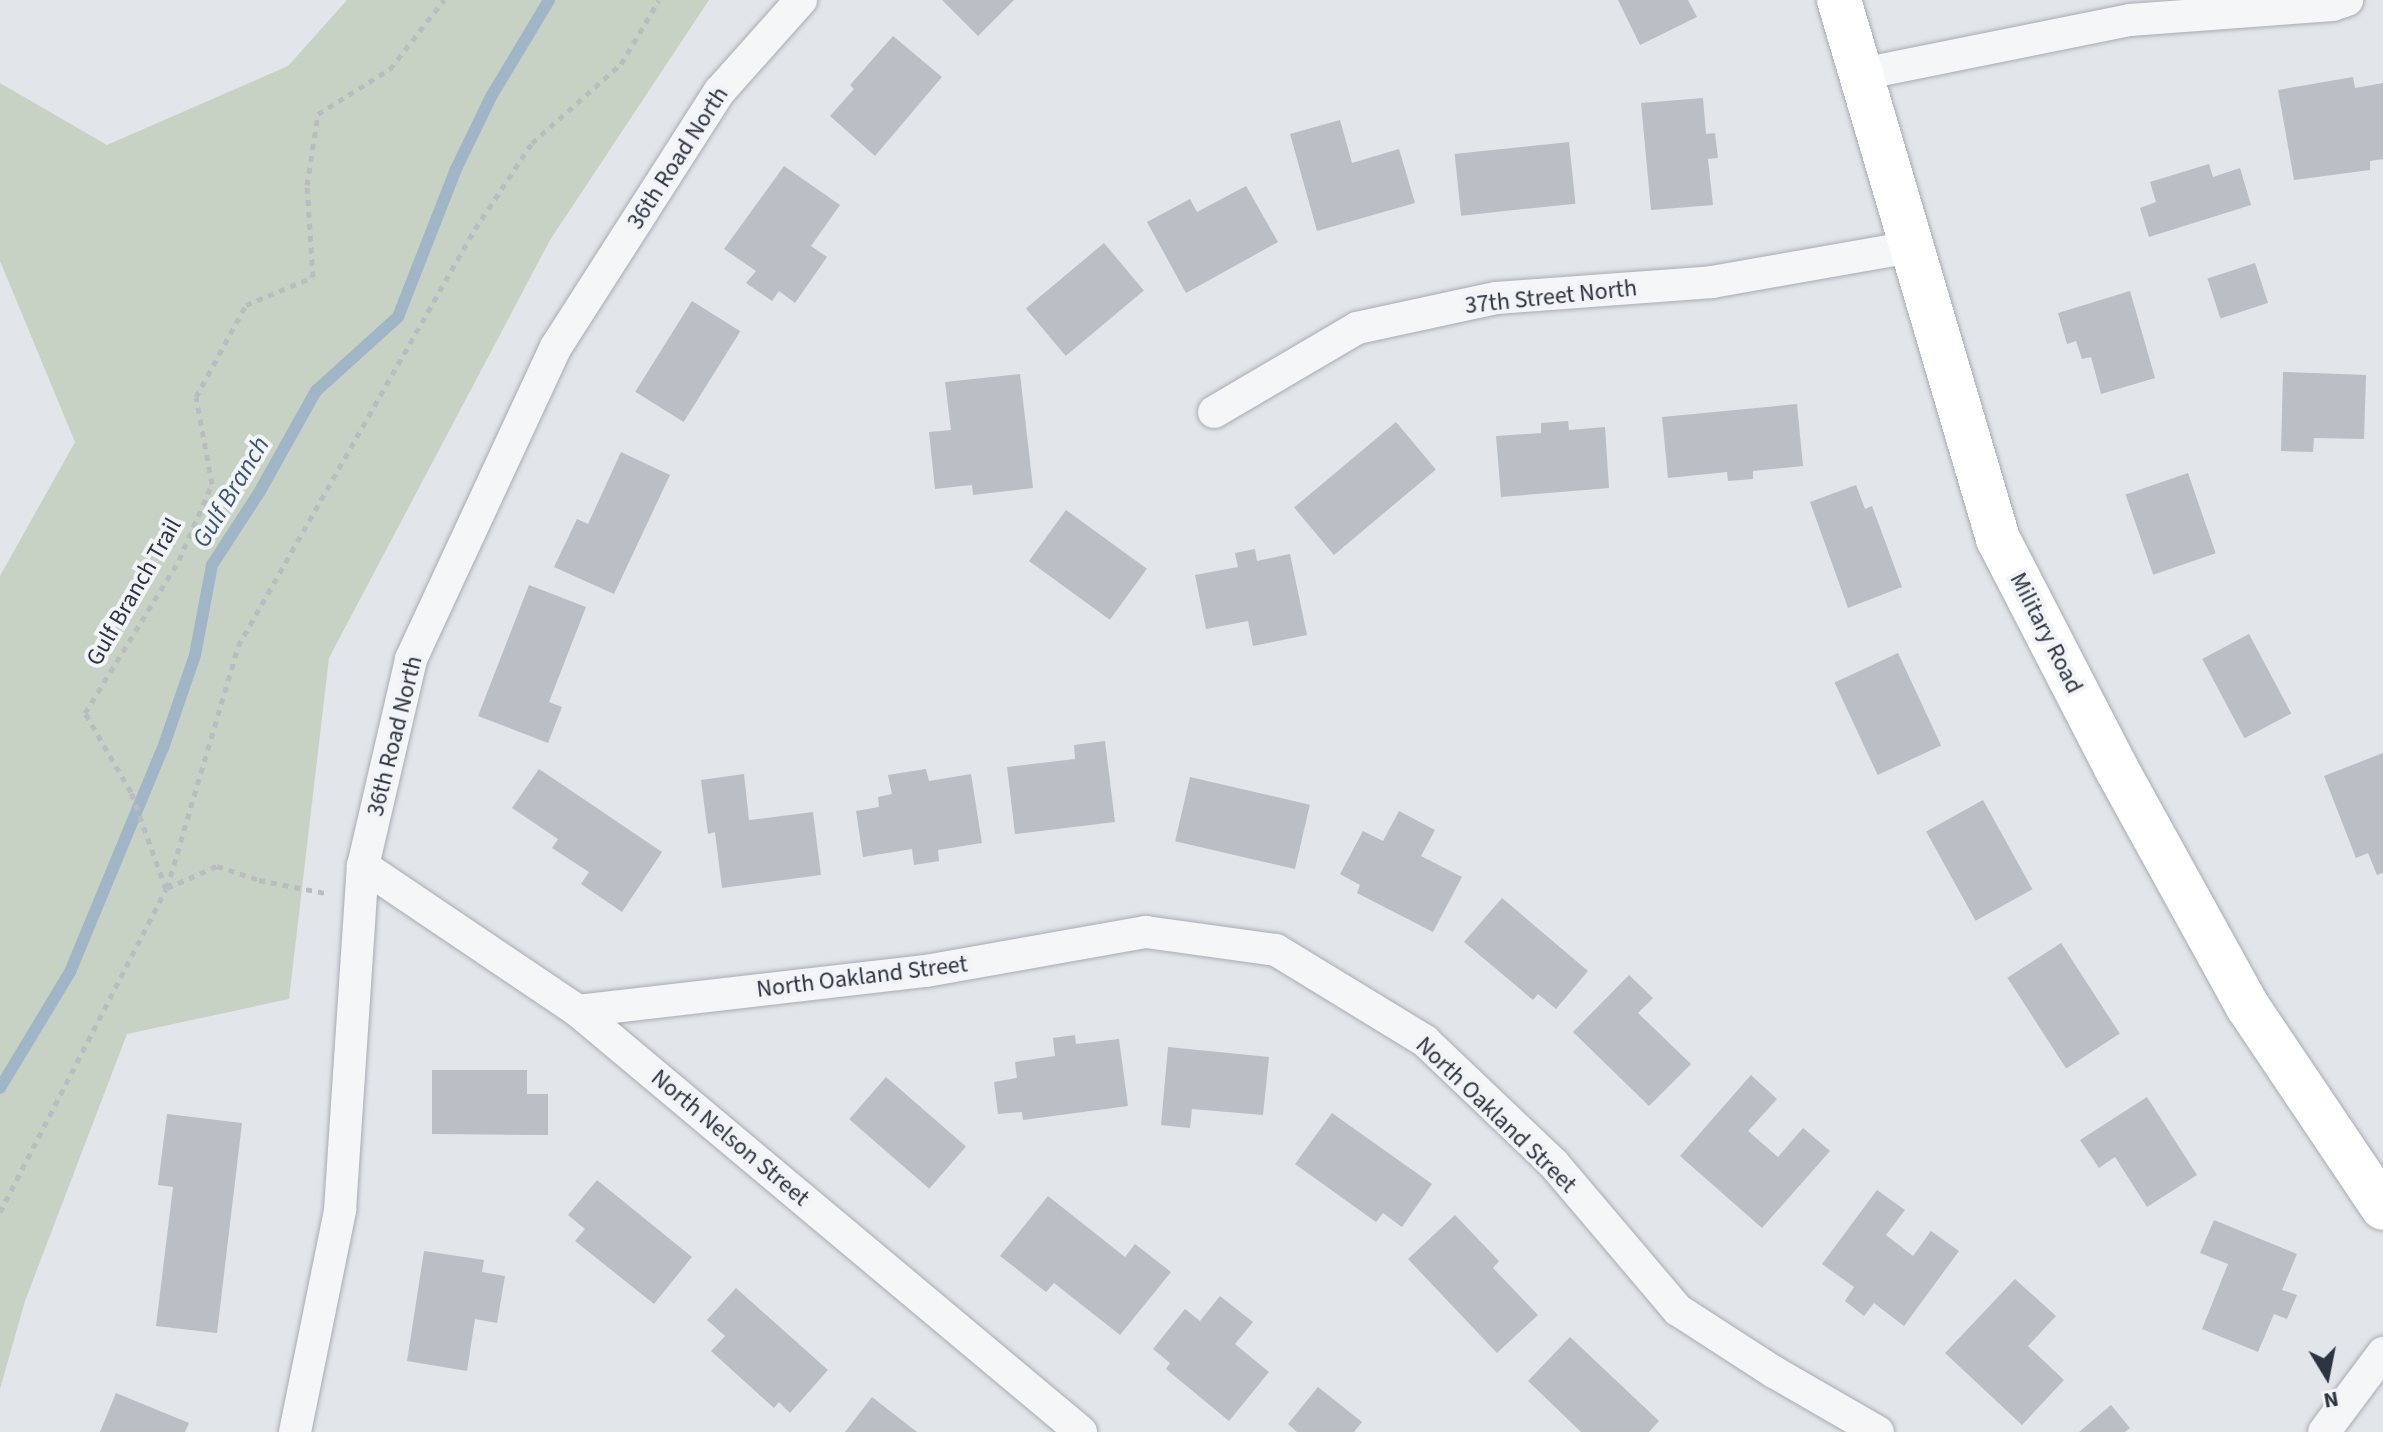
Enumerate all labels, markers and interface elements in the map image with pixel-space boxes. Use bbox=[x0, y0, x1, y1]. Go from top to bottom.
street label: 36th Road North bbox=[621, 81, 735, 235]
street label: 37th Street North bbox=[1464, 274, 1638, 320]
water label: Gulf Branch bbox=[186, 431, 276, 553]
street label: Gulf Branch Trail bbox=[80, 513, 188, 671]
street label: Military Road bbox=[2003, 568, 2089, 698]
street label: 36th Road North bbox=[361, 653, 429, 819]
street label: North Oakland Street bbox=[755, 950, 969, 1004]
street label: North Oakland Street bbox=[1410, 1031, 1582, 1199]
street label: North Nelson Street bbox=[645, 1063, 815, 1213]
north arrow bbox=[2287, 1336, 2367, 1416]
text: N bbox=[2321, 1383, 2341, 1417]

